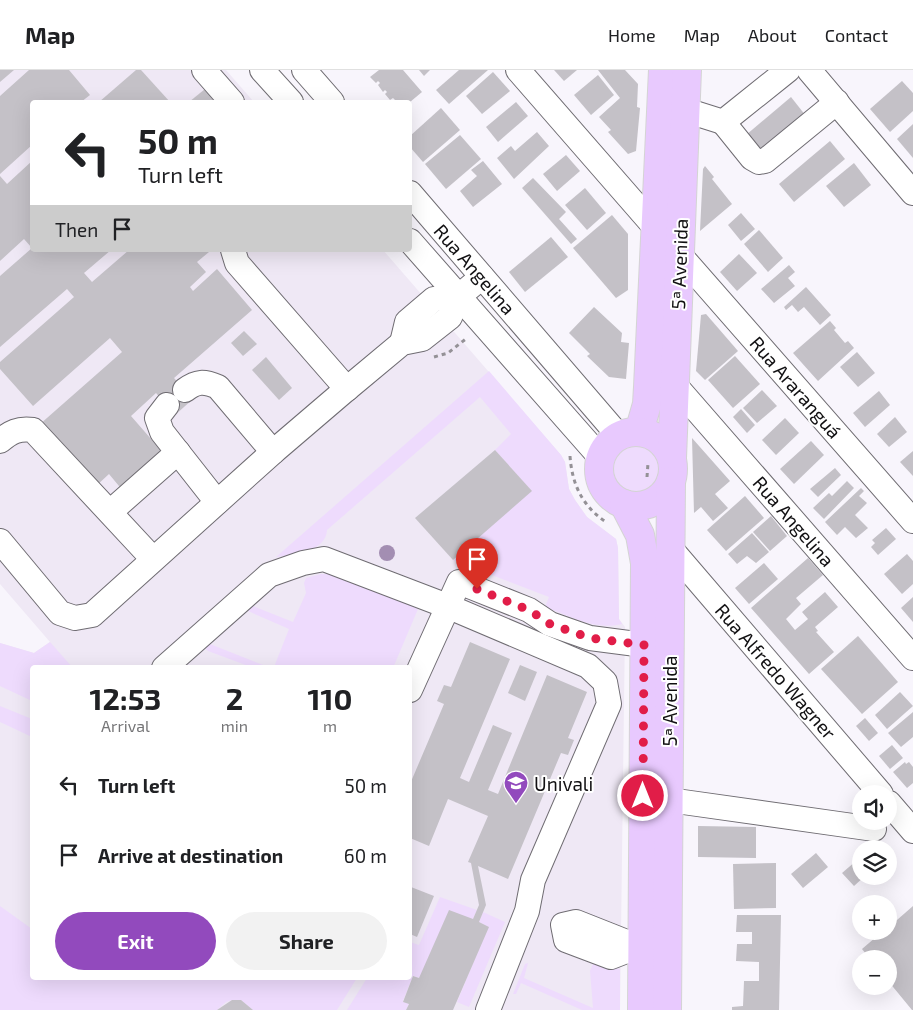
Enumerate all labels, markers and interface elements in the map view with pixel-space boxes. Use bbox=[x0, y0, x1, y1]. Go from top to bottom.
text: Map bbox=[25, 20, 75, 49]
text: Home bbox=[608, 24, 656, 46]
text: Map bbox=[684, 24, 720, 46]
text: About bbox=[748, 24, 797, 46]
text: Contact bbox=[825, 24, 888, 46]
text: 50 m bbox=[138, 119, 218, 161]
icon: left bbox=[55, 120, 120, 185]
text: Turn left bbox=[138, 161, 223, 187]
icon: arrive bbox=[108, 215, 136, 243]
text: Then bbox=[55, 218, 98, 241]
street label: 5ª Avenida bbox=[666, 218, 692, 310]
street label: Rua Angelina bbox=[430, 219, 520, 319]
street label: Rua Araranguá bbox=[745, 331, 847, 443]
street label: Rua Angelina bbox=[749, 471, 839, 571]
pin bbox=[456, 538, 498, 589]
icon: arrive bbox=[463, 545, 491, 573]
street label: Rua Alfredo Wagner bbox=[711, 598, 841, 744]
street label: 5ª Avenida bbox=[658, 655, 681, 747]
text: 12:53 bbox=[90, 680, 161, 716]
text: 2 bbox=[226, 680, 243, 716]
text: 110 bbox=[308, 680, 352, 716]
text: Arrival bbox=[101, 716, 150, 735]
text: min bbox=[221, 716, 248, 735]
text: m bbox=[323, 716, 337, 735]
position arrow bbox=[616, 769, 668, 821]
school or university icon: Univali bbox=[503, 770, 529, 804]
icon: left bbox=[55, 771, 83, 799]
place label: Univali bbox=[534, 772, 593, 795]
text: Turn left bbox=[98, 774, 175, 797]
text: 50 m bbox=[344, 774, 387, 797]
map controls bbox=[852, 785, 897, 995]
button: sound bbox=[852, 785, 897, 830]
button: layers bbox=[852, 840, 897, 885]
icon: arrive bbox=[55, 841, 83, 869]
text: Arrive at destination bbox=[98, 844, 283, 867]
text: 60 m bbox=[344, 844, 387, 867]
button: + bbox=[852, 895, 897, 940]
button: Exit bbox=[55, 912, 216, 970]
button: Share bbox=[226, 912, 387, 970]
button: − bbox=[852, 950, 897, 995]

